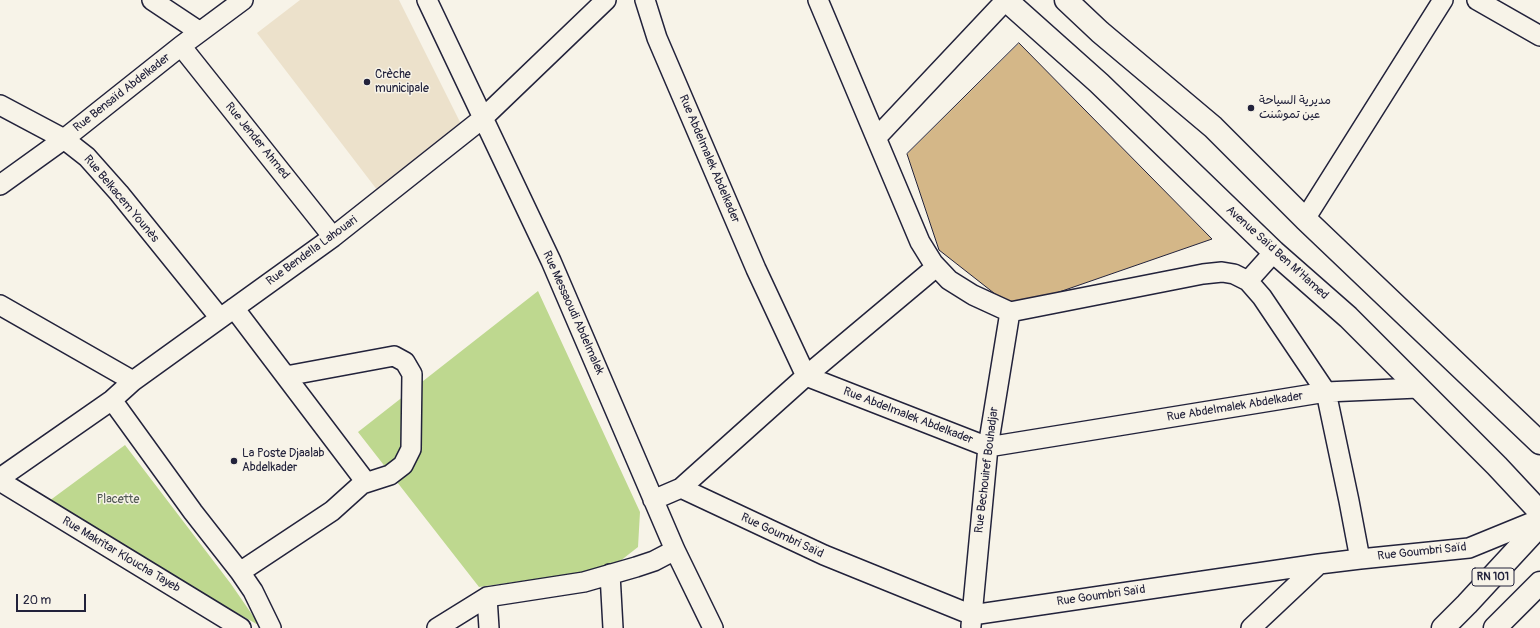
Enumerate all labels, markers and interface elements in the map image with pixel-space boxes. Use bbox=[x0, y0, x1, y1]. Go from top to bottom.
street label: Rue Bensaïd Abdelkader bbox=[71, 51, 173, 135]
place label: Crèche municipale bbox=[375, 68, 429, 96]
marker: Crèche municipale bbox=[362, 77, 372, 87]
street label: Rue Abdelmalek Abdelkader bbox=[675, 93, 743, 225]
place label: مديرية السياحة عين تموشنت bbox=[1259, 94, 1331, 122]
street label: Rue Jender Ahmed bbox=[222, 100, 292, 182]
marker: مديرية السياحة عين تموشنت bbox=[1246, 103, 1256, 113]
street label: Rue Belkacem Younès bbox=[80, 152, 162, 246]
street label: Avenue Saïd Ben M'Hamed bbox=[1223, 203, 1331, 303]
street label: Rue Bendella Lahouari bbox=[264, 213, 360, 289]
street label: Rue Messaoudi Abdelmalek bbox=[539, 249, 607, 377]
street label: Rue Abdelmalek Abdelkader bbox=[841, 385, 975, 447]
street label: Rue Abdelmalek Abdelkader bbox=[1166, 389, 1304, 425]
street label: Rue Bechouiref Bouhadjar bbox=[972, 406, 1002, 534]
place label: La Poste Djaalab Abdelkader bbox=[242, 447, 325, 475]
marker: La Poste Djaalab Abdelkader bbox=[229, 456, 239, 466]
park label: Placette bbox=[97, 493, 139, 507]
street label: Rue Goumbri Saïd bbox=[738, 511, 826, 561]
street label: Rue Makritar Kloucha Tayeb bbox=[59, 514, 183, 596]
street label: Rue Goumbri Saïd bbox=[1377, 540, 1467, 564]
road number: RN 101 bbox=[1472, 568, 1514, 586]
street label: Rue Goumbri Saïd bbox=[1056, 583, 1146, 609]
scale bar bbox=[18, 586, 88, 612]
text: 20 m bbox=[23, 593, 51, 608]

